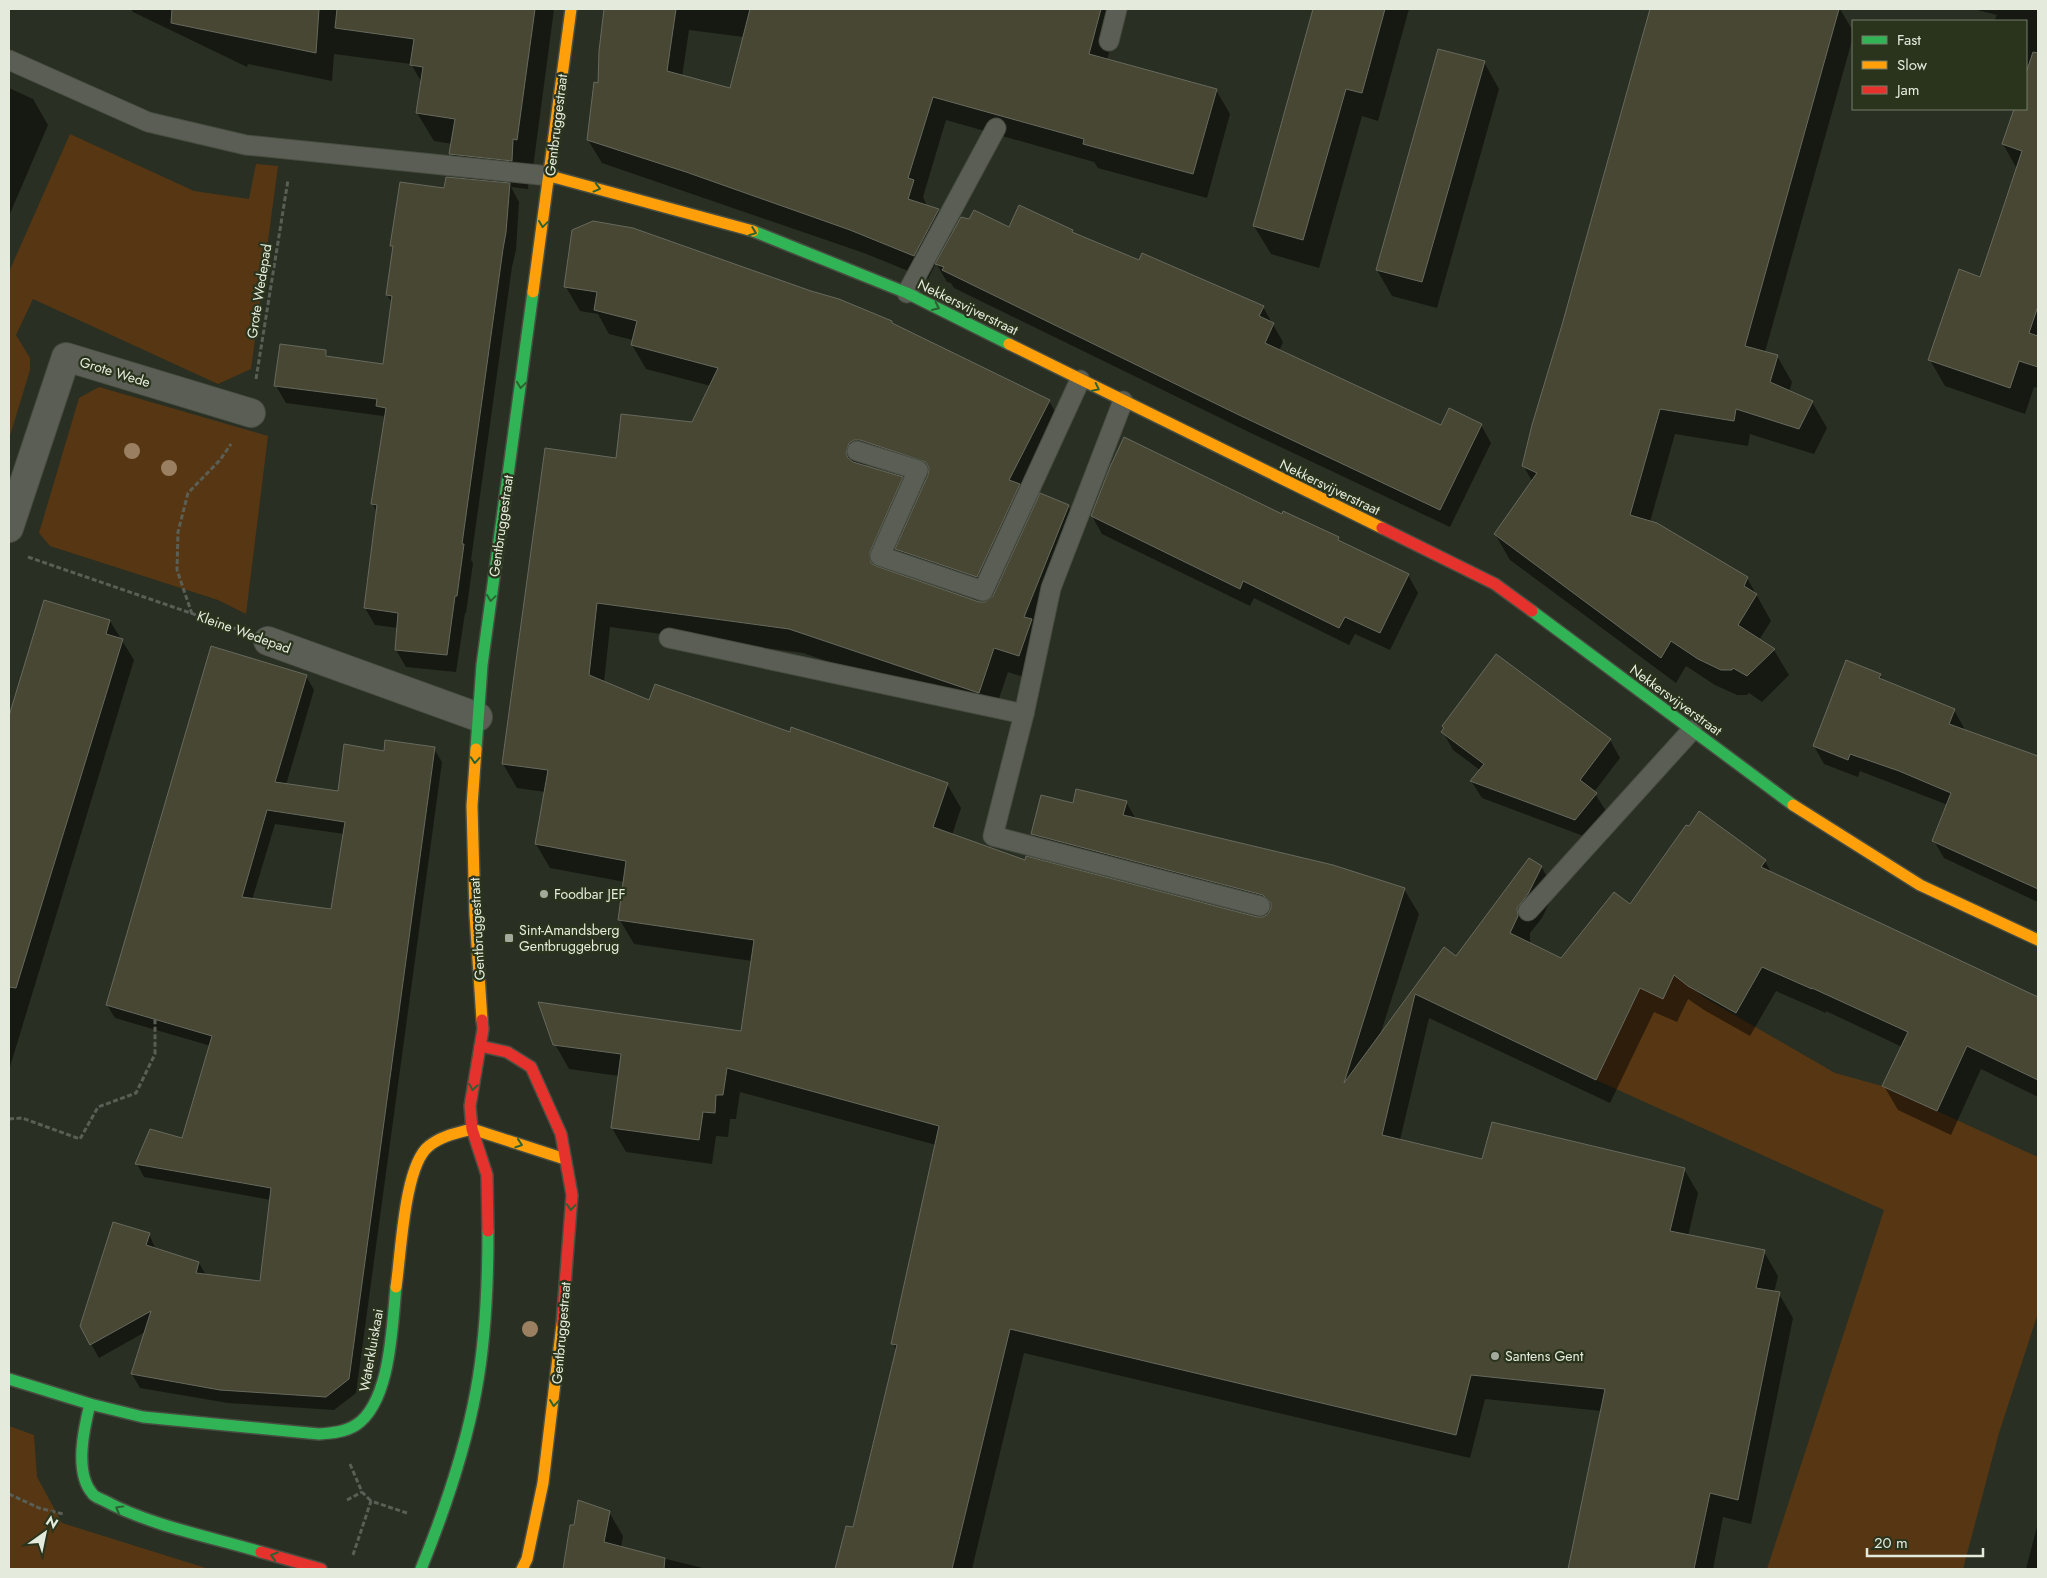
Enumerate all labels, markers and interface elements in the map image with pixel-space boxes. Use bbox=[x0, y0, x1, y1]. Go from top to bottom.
legend bbox=[1852, 20, 2027, 110]
text: Fast bbox=[1897, 29, 1921, 51]
text: Slow bbox=[1897, 54, 1928, 76]
street label: Gentbruggestraat bbox=[540, 72, 572, 177]
text: Jam bbox=[1895, 79, 1920, 101]
one-way arrow bbox=[592, 183, 600, 193]
one-way arrow bbox=[538, 220, 549, 228]
one-way arrow bbox=[749, 226, 757, 236]
street label: Grote Wedepad bbox=[242, 242, 276, 340]
street label: Nekkersvijverstraat bbox=[914, 274, 1022, 340]
one-way arrow bbox=[931, 301, 940, 311]
street label: Grote Wede bbox=[77, 352, 153, 392]
one-way arrow bbox=[516, 381, 526, 389]
one-way arrow bbox=[1091, 382, 1100, 392]
street label: Nekkersvijverstraat bbox=[1276, 454, 1384, 520]
street label: Gentbruggestraat bbox=[484, 473, 518, 578]
one-way arrow bbox=[487, 594, 497, 602]
street label: Kleine Wedepad bbox=[194, 606, 294, 658]
street label: Nekkersvijverstraat bbox=[1626, 660, 1727, 741]
one-way arrow bbox=[470, 756, 481, 764]
street label: Gentbruggestraat bbox=[464, 877, 490, 981]
place label: Foodbar JEF bbox=[554, 884, 626, 904]
marker: Foodbar JEF bbox=[538, 888, 550, 900]
place label: Sint-Amandsberg Gentbruggebrug bbox=[519, 920, 620, 956]
marker: Sint-Amandsberg Gentbruggebrug bbox=[503, 932, 515, 944]
one-way arrow bbox=[468, 1083, 478, 1091]
one-way arrow bbox=[514, 1138, 522, 1148]
one-way arrow bbox=[566, 1203, 577, 1211]
street label: Gentbruggestraat bbox=[547, 1280, 575, 1385]
street label: Waterkluiskaai bbox=[354, 1307, 388, 1393]
place label: Santens Gent bbox=[1505, 1346, 1584, 1366]
marker: Santens Gent bbox=[1489, 1350, 1501, 1362]
one-way arrow bbox=[549, 1400, 560, 1408]
one-way arrow bbox=[115, 1505, 124, 1515]
north arrow bbox=[20, 1508, 70, 1558]
text: N bbox=[42, 1511, 62, 1534]
scale bar bbox=[1867, 1526, 1983, 1558]
text: 20 m bbox=[1874, 1532, 1908, 1554]
one-way arrow bbox=[271, 1551, 279, 1561]

